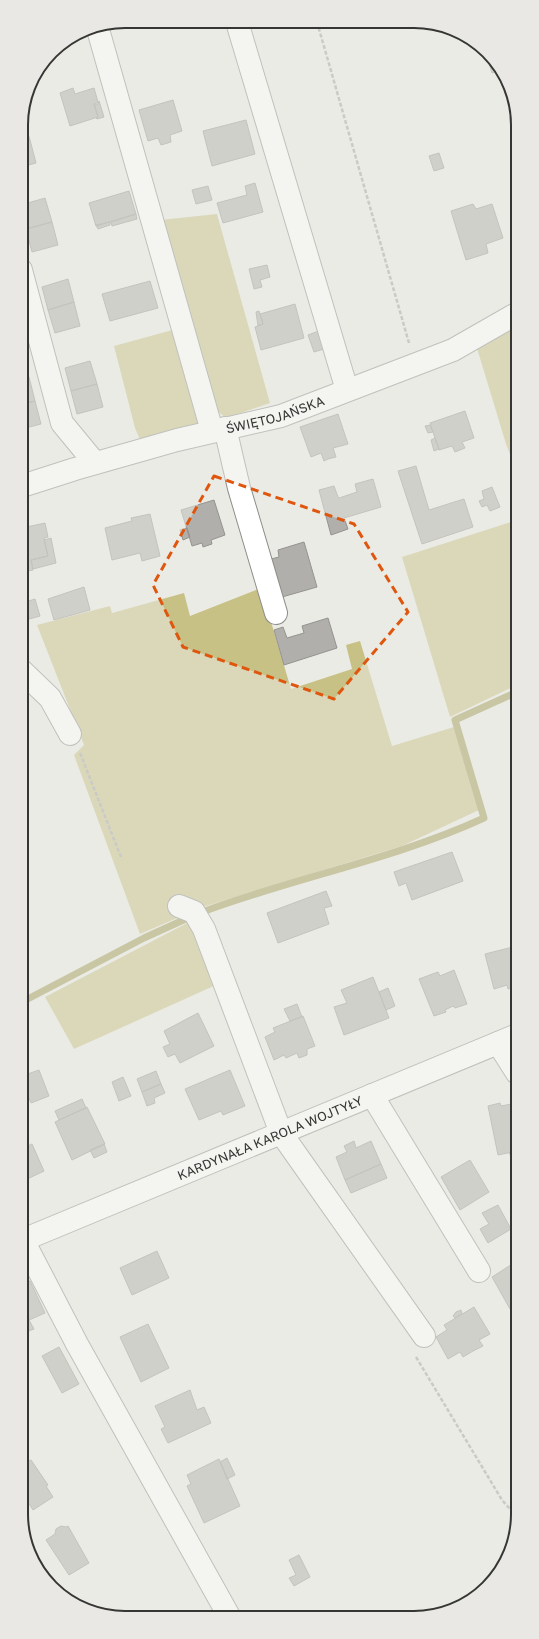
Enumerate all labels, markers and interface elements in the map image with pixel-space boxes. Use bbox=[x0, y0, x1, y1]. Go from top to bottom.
street label: ŚWIĘTOJAŃSKA bbox=[224, 392, 327, 436]
street label: KARDYNAŁA KAROLA WOJTYŁY bbox=[175, 1092, 365, 1183]

